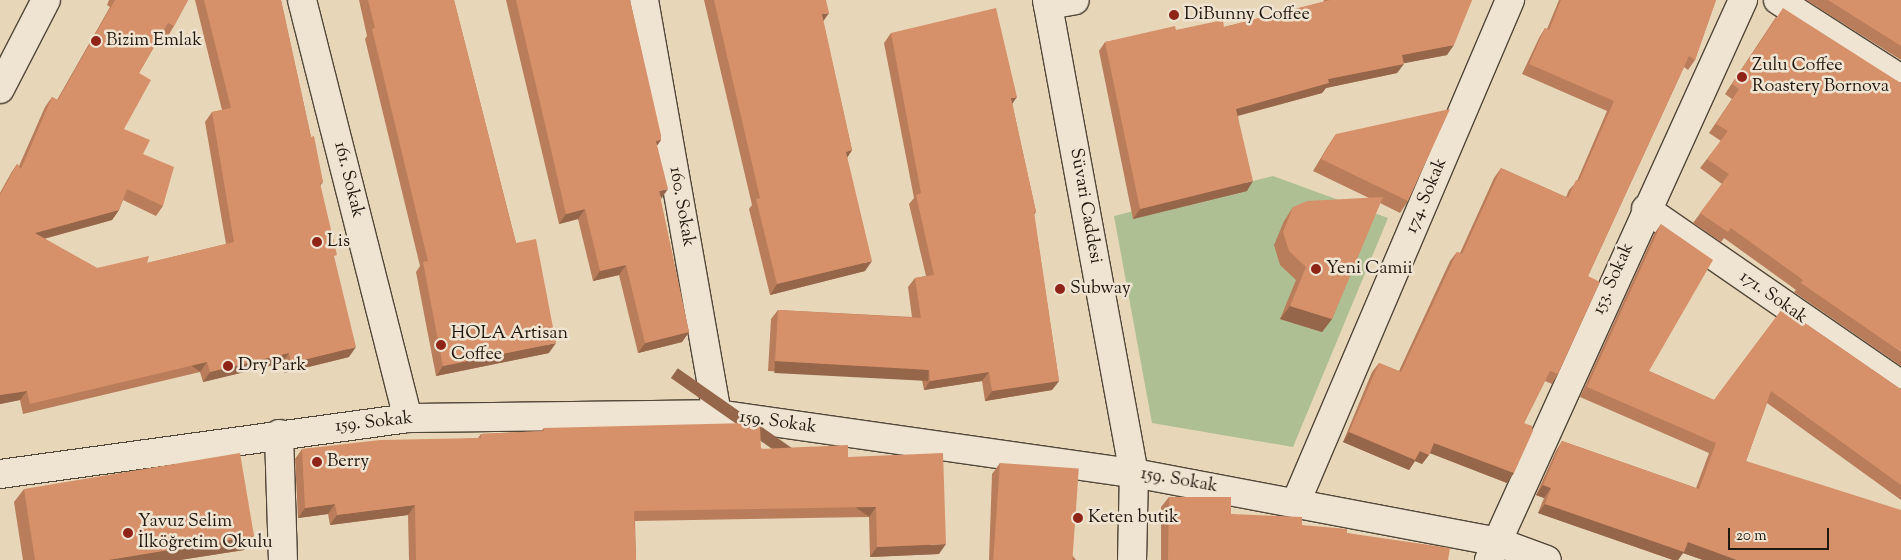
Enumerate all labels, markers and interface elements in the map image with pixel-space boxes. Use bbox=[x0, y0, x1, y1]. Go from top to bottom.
place label: DiBunny Coffee bbox=[1184, 4, 1310, 26]
marker: DiBunny Coffee bbox=[1168, 9, 1180, 21]
place label: Bizim Emlak bbox=[106, 30, 202, 52]
marker: Bizim Emlak bbox=[90, 35, 102, 47]
place label: Zulu Coffee Roastery Bornova bbox=[1752, 56, 1889, 98]
marker: Zulu Coffee Roastery Bornova bbox=[1736, 71, 1748, 83]
street label: 161. Sokak bbox=[328, 140, 368, 220]
street label: Süvari Caddesi bbox=[1064, 146, 1106, 266]
street label: 174. Sokak bbox=[1401, 155, 1453, 237]
street label: 160. Sokak bbox=[663, 165, 699, 249]
place label: Lis bbox=[327, 231, 350, 253]
marker: Lis bbox=[311, 236, 323, 248]
street label: 153. Sokak bbox=[1589, 240, 1639, 318]
place label: Yeni Camii bbox=[1326, 258, 1413, 280]
marker: Yeni Camii bbox=[1310, 263, 1322, 275]
street label: 171. Sokak bbox=[1735, 267, 1811, 329]
place label: Subway bbox=[1070, 278, 1131, 300]
marker: Subway bbox=[1054, 283, 1066, 295]
place label: HOLA Artisan Coffee bbox=[451, 324, 568, 366]
marker: HOLA Artisan Coffee bbox=[435, 339, 447, 351]
place label: Dry Park bbox=[238, 355, 306, 377]
marker: Dry Park bbox=[222, 360, 234, 372]
street label: 159. Sokak bbox=[738, 407, 818, 439]
street label: 159. Sokak bbox=[334, 408, 414, 438]
place label: Berry bbox=[327, 451, 369, 473]
marker: Berry bbox=[311, 456, 323, 468]
street label: 159. Sokak bbox=[1139, 464, 1219, 498]
place label: Keten butik bbox=[1088, 507, 1179, 529]
place label: Yavuz Selim İlköğretim Okulu bbox=[138, 512, 273, 554]
marker: Keten butik bbox=[1072, 512, 1084, 524]
scale bar bbox=[1731, 518, 1832, 550]
text: 20 m bbox=[1736, 526, 1767, 547]
marker: Yavuz Selim İlköğretim Okulu bbox=[122, 527, 134, 539]

